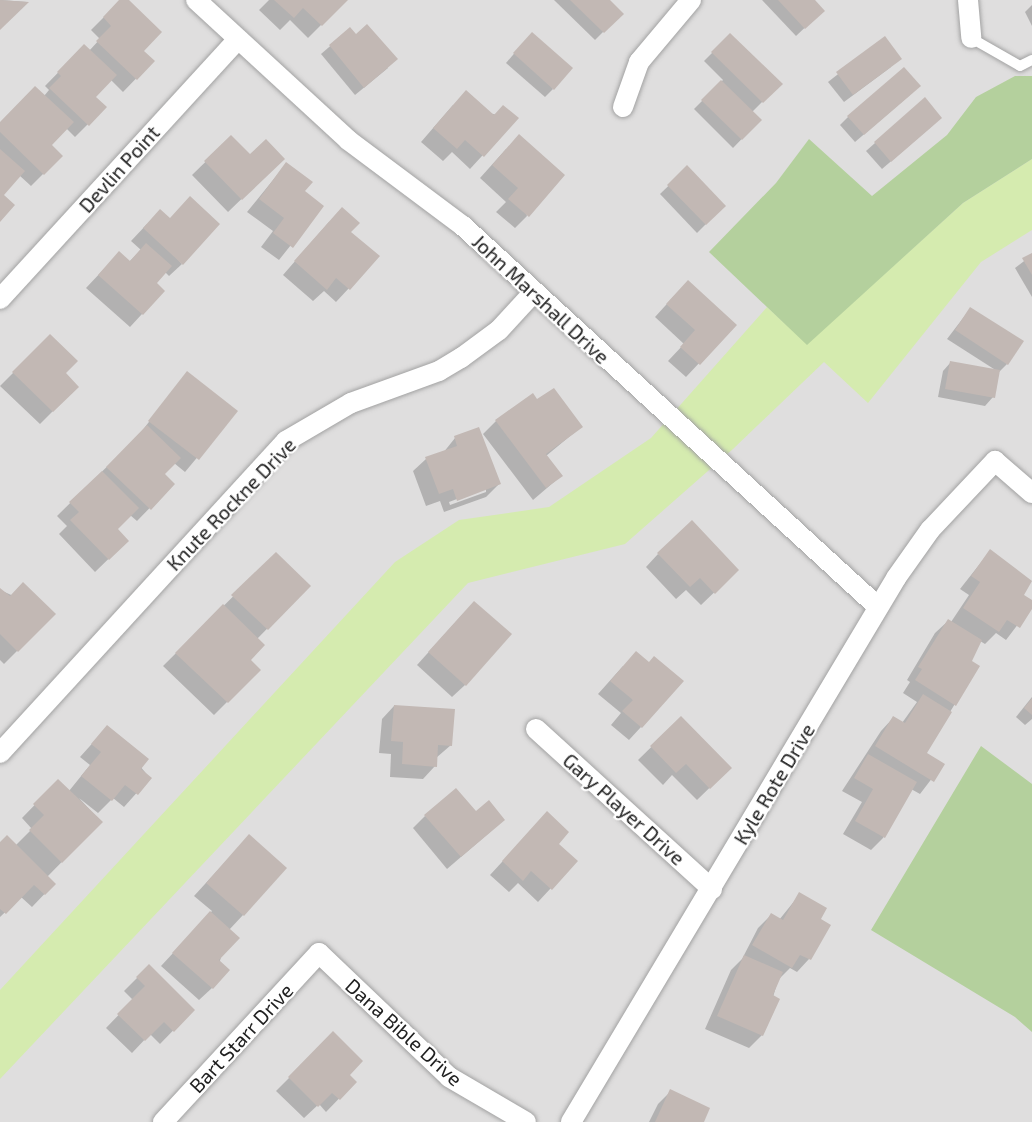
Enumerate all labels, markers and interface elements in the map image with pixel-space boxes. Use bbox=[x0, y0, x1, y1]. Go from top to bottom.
street label: Devlin Point bbox=[74, 121, 164, 217]
street label: John Marshall Drive bbox=[467, 229, 615, 369]
street label: Knute Rockne Drive bbox=[161, 433, 301, 575]
street label: Kyle Rote Drive bbox=[728, 719, 820, 849]
street label: Gary Player Drive bbox=[558, 748, 690, 870]
street label: Dana Bible Drive bbox=[341, 973, 467, 1091]
street label: Bart Starr Drive bbox=[184, 978, 298, 1098]

